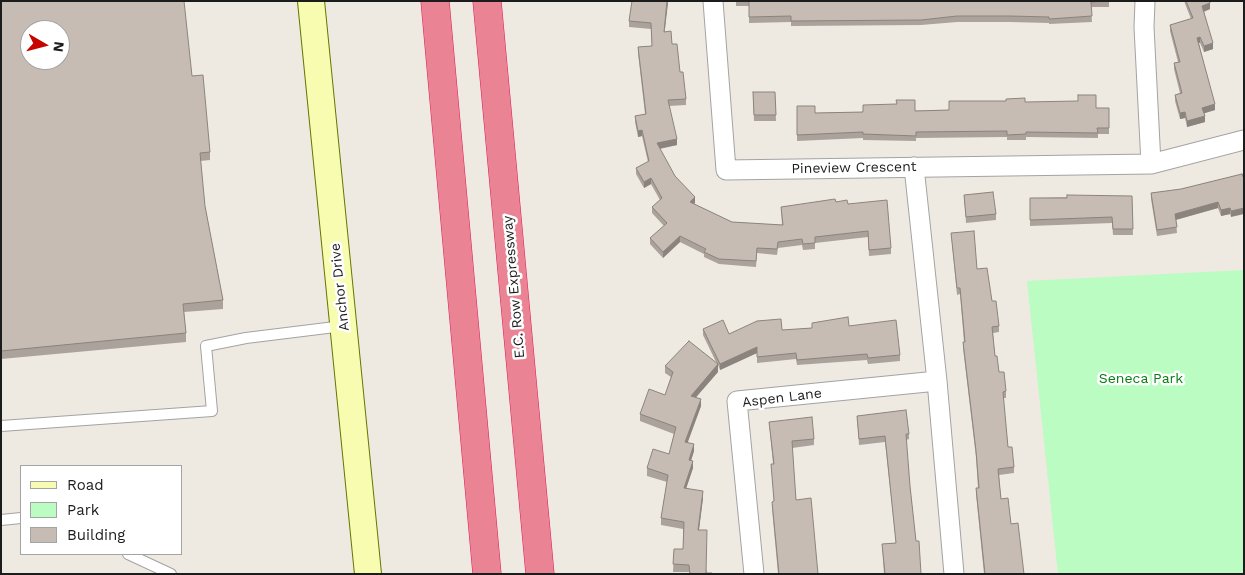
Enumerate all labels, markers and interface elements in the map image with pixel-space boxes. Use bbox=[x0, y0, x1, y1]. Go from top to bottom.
north arrow bbox=[20, 20, 70, 70]
text: N bbox=[50, 41, 68, 53]
street label: Pineview Crescent bbox=[791, 159, 917, 177]
street label: E.C. Row Expressway bbox=[499, 215, 529, 359]
street label: Anchor Drive bbox=[327, 242, 353, 332]
park label: Seneca Park bbox=[1099, 371, 1183, 387]
street label: Aspen Lane bbox=[741, 385, 823, 411]
legend bbox=[20, 465, 182, 555]
text: Road bbox=[67, 476, 104, 494]
text: Park bbox=[67, 501, 99, 519]
text: Building bbox=[67, 526, 125, 544]

